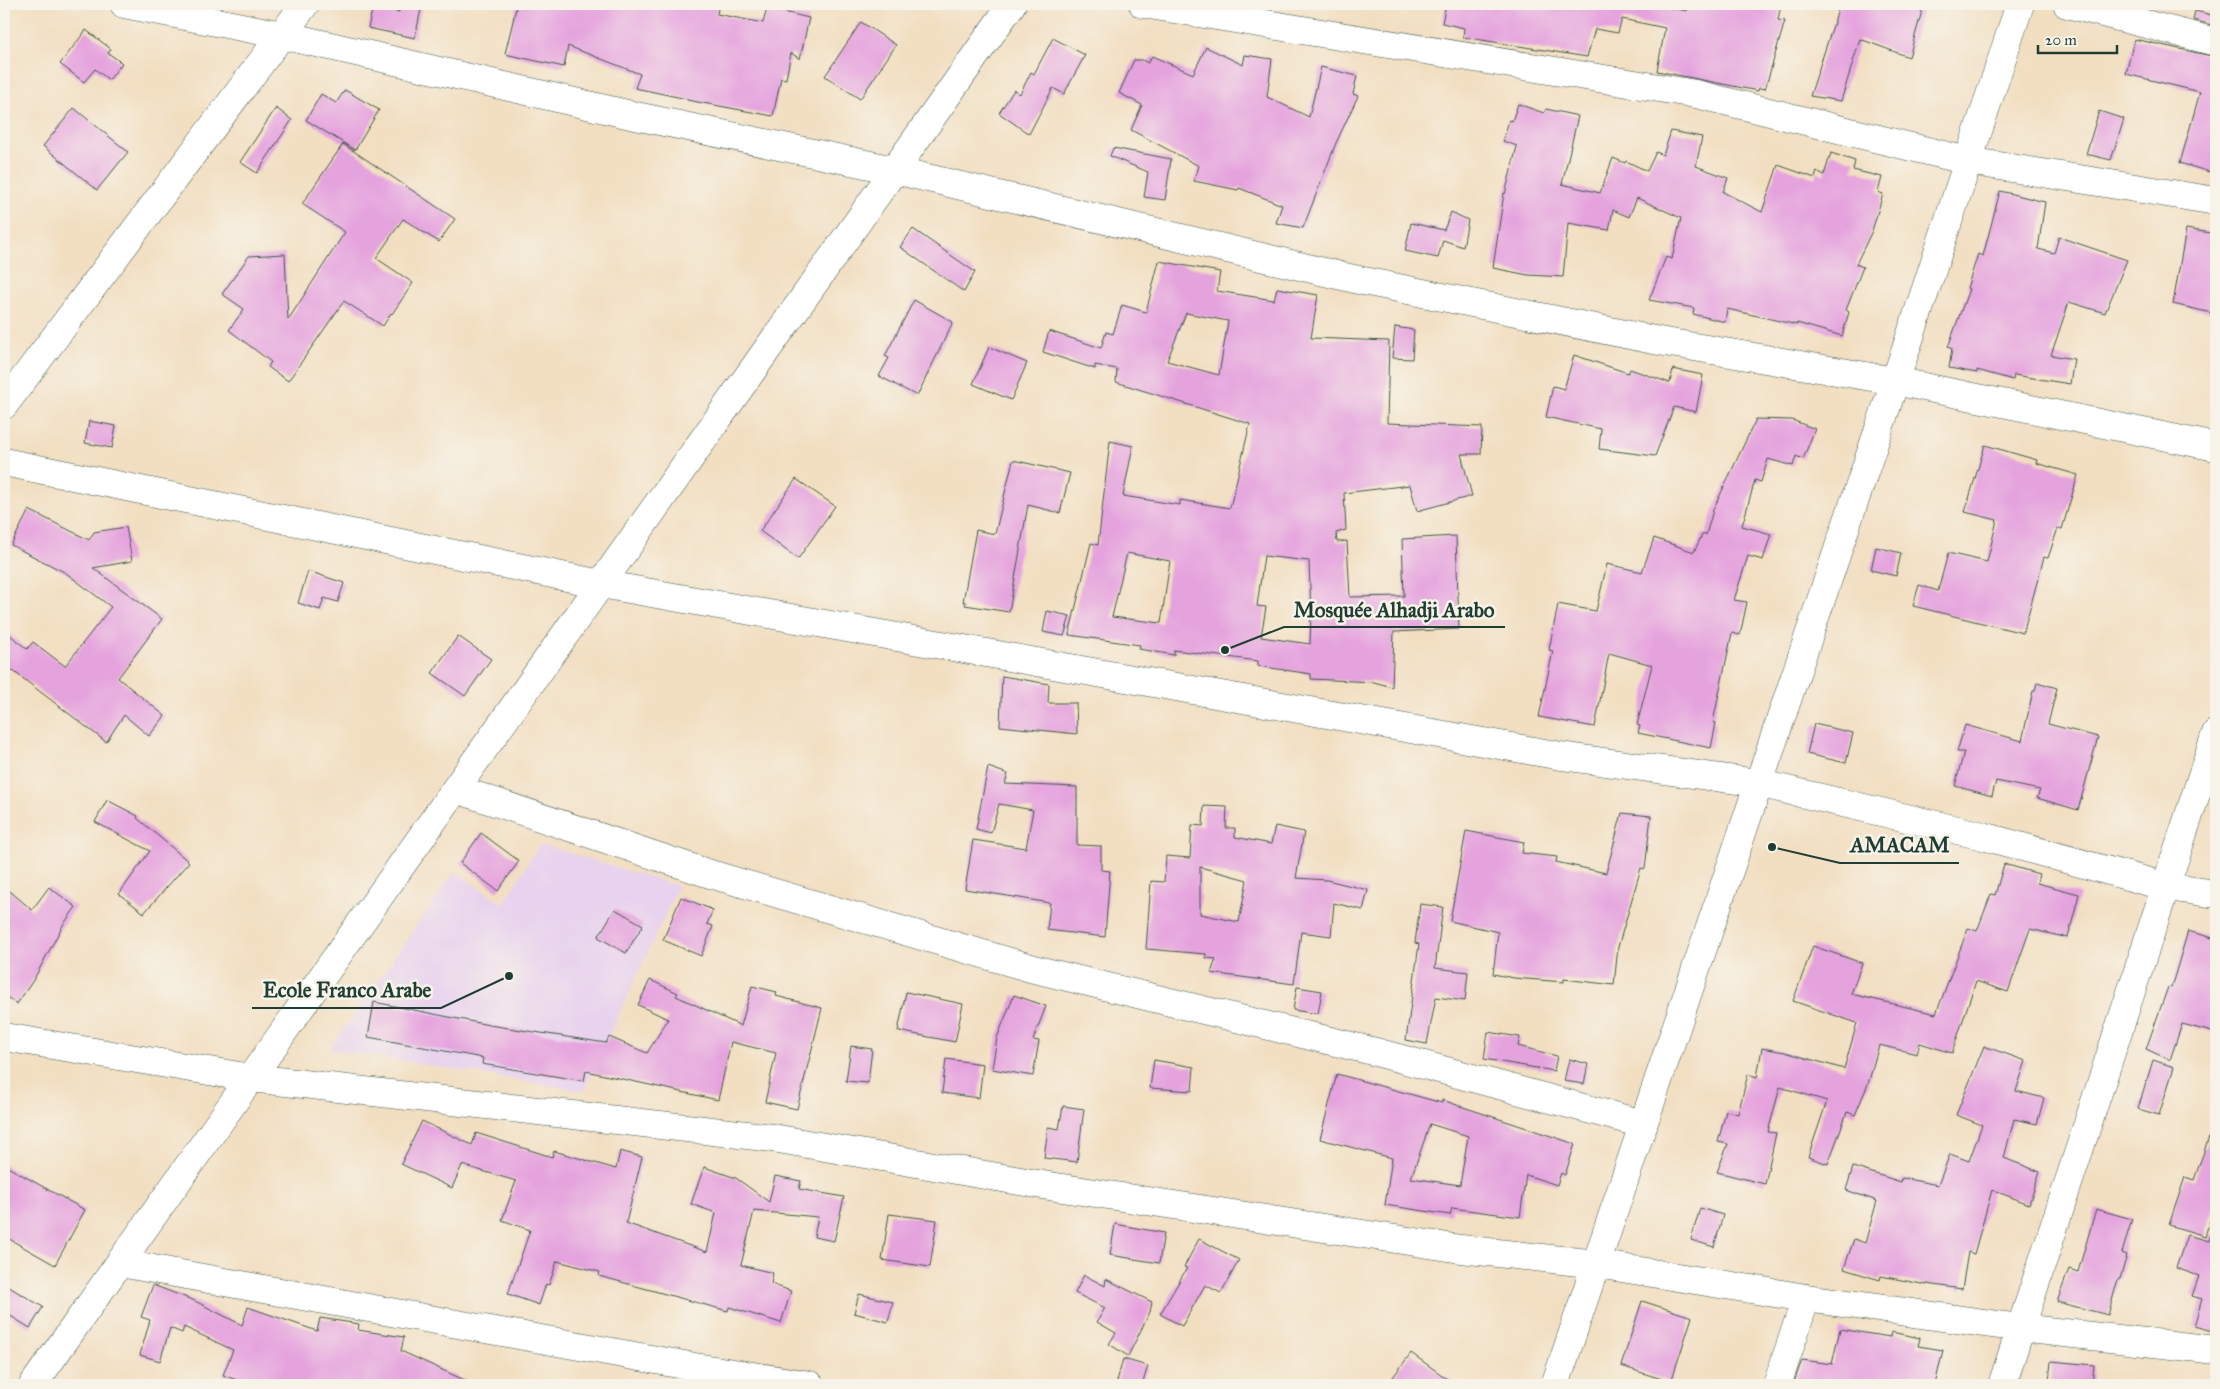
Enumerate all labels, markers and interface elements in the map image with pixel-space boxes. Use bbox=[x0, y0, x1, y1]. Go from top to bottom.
scale bar bbox=[2038, 22, 2116, 54]
text: 20 m bbox=[2045, 31, 2077, 49]
callout: Mosquée Alhadji Arabo bbox=[1284, 591, 1505, 627]
text: Mosquée Alhadji Arabo bbox=[1293, 597, 1495, 623]
callout: AMACAM bbox=[1840, 827, 1959, 863]
text: AMACAM bbox=[1848, 832, 1950, 858]
callout: Ecole Franco Arabe bbox=[252, 972, 441, 1008]
text: Ecole Franco Arabe bbox=[263, 977, 432, 1003]

